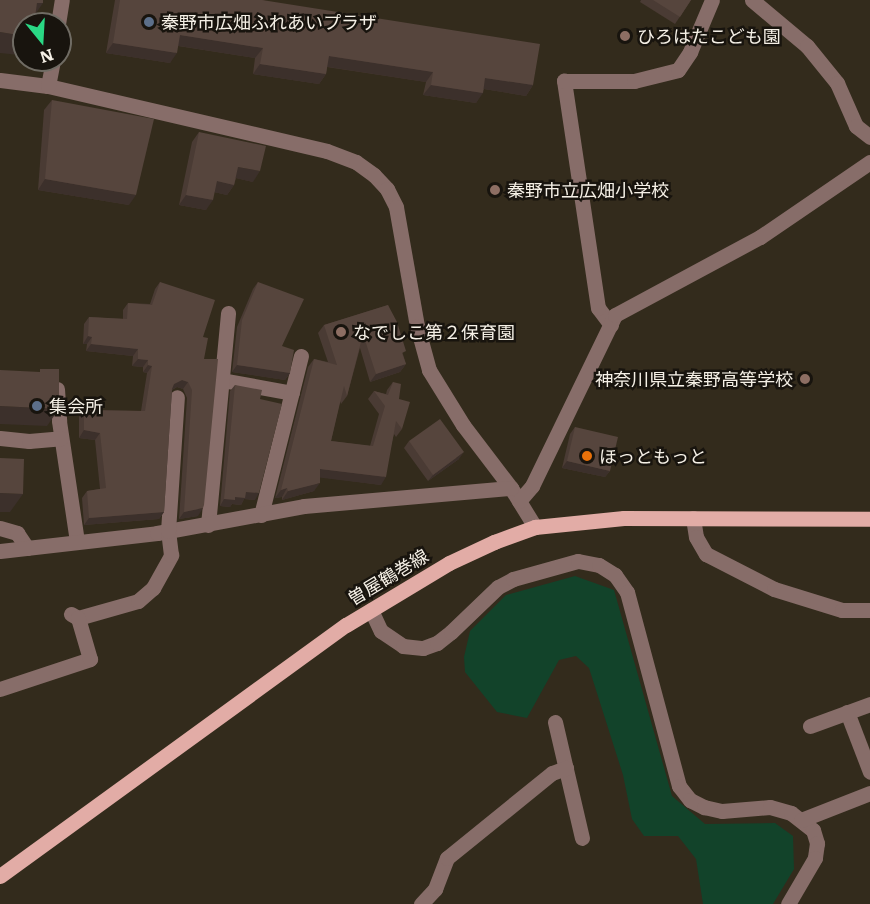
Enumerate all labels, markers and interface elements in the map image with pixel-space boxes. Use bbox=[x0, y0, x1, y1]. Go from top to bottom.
place label: 秦野市広畑ふれあいプラザ bbox=[161, 11, 377, 33]
north arrow bbox=[12, 12, 72, 72]
marker: 秦野市広畑ふれあいプラザ bbox=[142, 15, 156, 29]
place label: ひろはたこども園 bbox=[637, 25, 781, 47]
marker: ひろはたこども園 bbox=[618, 29, 632, 43]
text: N bbox=[37, 44, 57, 71]
place label: 秦野市立広畑小学校 bbox=[507, 179, 669, 201]
marker: 秦野市立広畑小学校 bbox=[488, 183, 502, 197]
place label: なでしこ第２保育園 bbox=[353, 321, 515, 343]
marker: なでしこ第２保育園 bbox=[334, 325, 348, 339]
place label: 神奈川県立秦野高等学校 bbox=[595, 368, 793, 390]
marker: 神奈川県立秦野高等学校 bbox=[798, 372, 812, 386]
place label: 集会所 bbox=[49, 395, 103, 417]
marker: 集会所 bbox=[30, 399, 44, 413]
place label: ほっともっと bbox=[599, 445, 707, 467]
marker: ほっともっと bbox=[580, 449, 594, 463]
street label: 曽屋鶴巻線 bbox=[344, 545, 432, 609]

